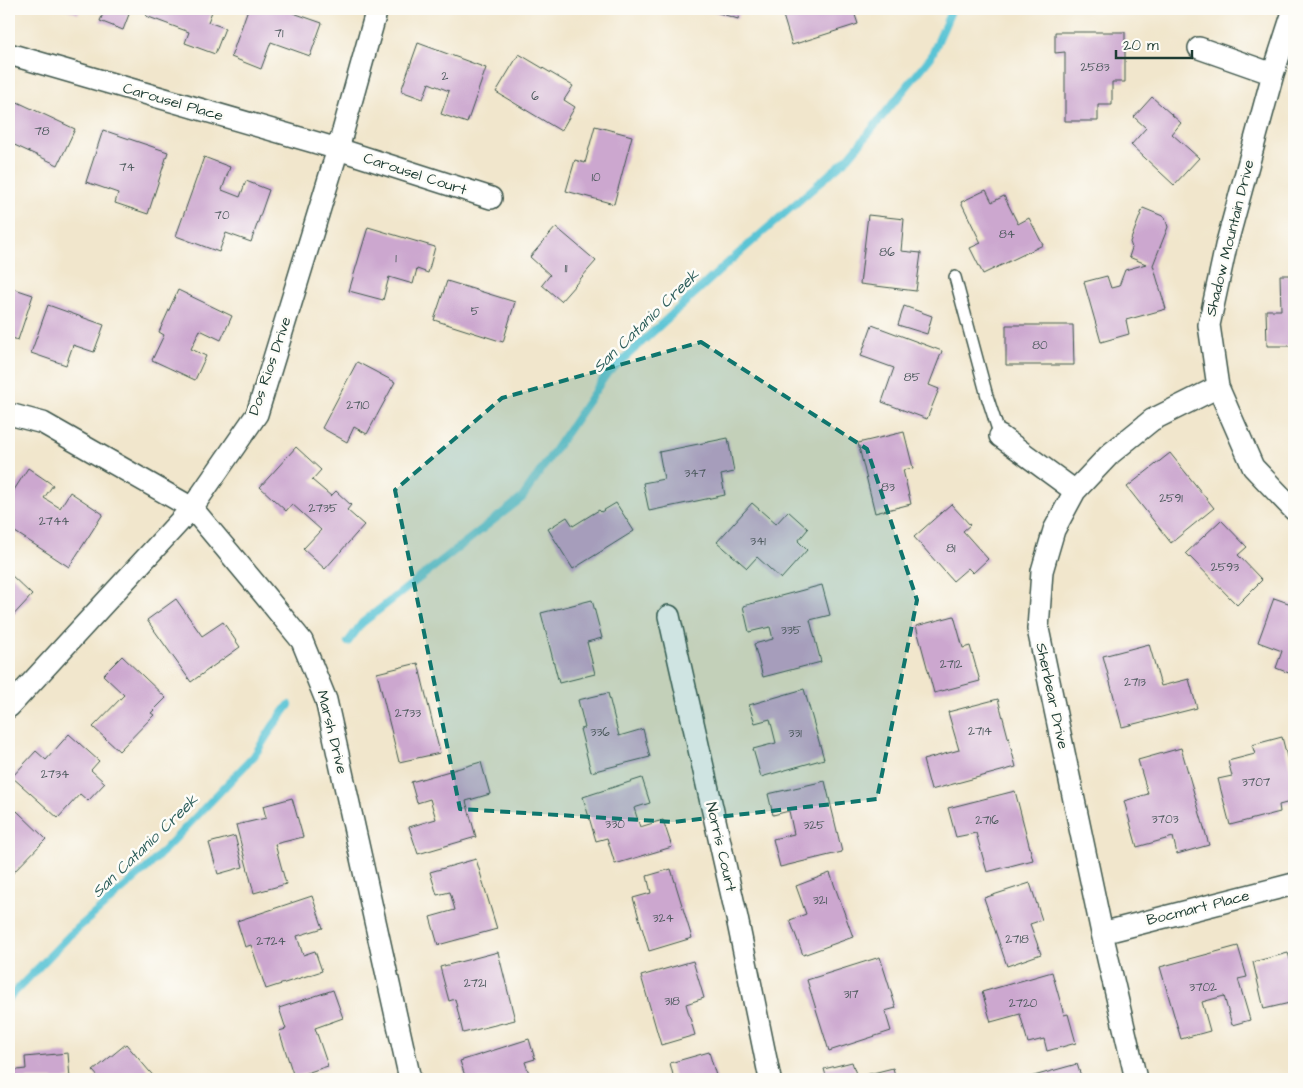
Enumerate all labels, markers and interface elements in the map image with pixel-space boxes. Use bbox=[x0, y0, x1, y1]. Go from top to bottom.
house number: 71 bbox=[275, 25, 284, 42]
scale bar bbox=[1116, 28, 1192, 60]
text: 20 m bbox=[1123, 35, 1159, 56]
house number: 2583 bbox=[1080, 59, 1110, 76]
house number: 2 bbox=[442, 68, 449, 85]
street label: Carousel Place bbox=[120, 78, 226, 126]
house number: 6 bbox=[531, 88, 539, 105]
house number: 78 bbox=[34, 123, 50, 140]
street label: Carousel Court bbox=[361, 147, 469, 201]
street label: Shadow Mountain Drive bbox=[1200, 158, 1260, 318]
house number: 74 bbox=[119, 159, 135, 176]
house number: 10 bbox=[591, 169, 601, 186]
house number: 70 bbox=[215, 207, 230, 224]
house number: 84 bbox=[999, 226, 1015, 243]
house number: 86 bbox=[879, 244, 895, 261]
house number: 1 bbox=[395, 250, 397, 267]
house number: 11 bbox=[564, 260, 568, 277]
water label: San Catanio Creek bbox=[588, 264, 705, 378]
house number: 5 bbox=[471, 303, 480, 320]
street label: Dos Rios Drive bbox=[243, 314, 297, 418]
house number: 80 bbox=[1032, 337, 1048, 354]
house number: 85 bbox=[904, 369, 921, 386]
house number: 2710 bbox=[346, 397, 370, 414]
house number: 347 bbox=[684, 465, 706, 482]
house number: 83 bbox=[881, 479, 895, 496]
house number: 2591 bbox=[1159, 490, 1183, 507]
house number: 2735 bbox=[309, 500, 338, 517]
house number: 2744 bbox=[39, 513, 69, 530]
house number: 341 bbox=[750, 533, 766, 550]
house number: 81 bbox=[946, 540, 956, 557]
house number: 2593 bbox=[1211, 559, 1239, 576]
house number: 335 bbox=[781, 622, 802, 639]
street label: Sherbear Drive bbox=[1030, 641, 1074, 751]
house number: 2712 bbox=[940, 656, 962, 673]
house number: 2713 bbox=[1124, 674, 1146, 691]
street label: Marsh Drive bbox=[311, 688, 353, 776]
house number: 2733 bbox=[395, 705, 421, 722]
house number: 2714 bbox=[968, 723, 992, 740]
house number: 336 bbox=[590, 724, 610, 741]
house number: 331 bbox=[788, 725, 802, 742]
house number: 2734 bbox=[41, 766, 69, 783]
house number: 3707 bbox=[1242, 774, 1271, 791]
water label: San Catanio Creek bbox=[87, 789, 204, 903]
street label: Norris Court bbox=[701, 800, 741, 894]
house number: 3703 bbox=[1151, 811, 1179, 828]
house number: 2716 bbox=[975, 812, 999, 829]
house number: 330 bbox=[605, 816, 625, 833]
house number: 325 bbox=[803, 817, 825, 834]
street label: Bocmart Place bbox=[1144, 885, 1252, 931]
house number: 321 bbox=[813, 892, 828, 909]
house number: 324 bbox=[652, 910, 674, 927]
house number: 2718 bbox=[1005, 931, 1029, 948]
house number: 2724 bbox=[256, 933, 286, 950]
house number: 2721 bbox=[464, 975, 487, 992]
house number: 3702 bbox=[1189, 979, 1217, 996]
house number: 317 bbox=[843, 986, 859, 1003]
house number: 318 bbox=[664, 993, 680, 1010]
house number: 2720 bbox=[1009, 995, 1038, 1012]

